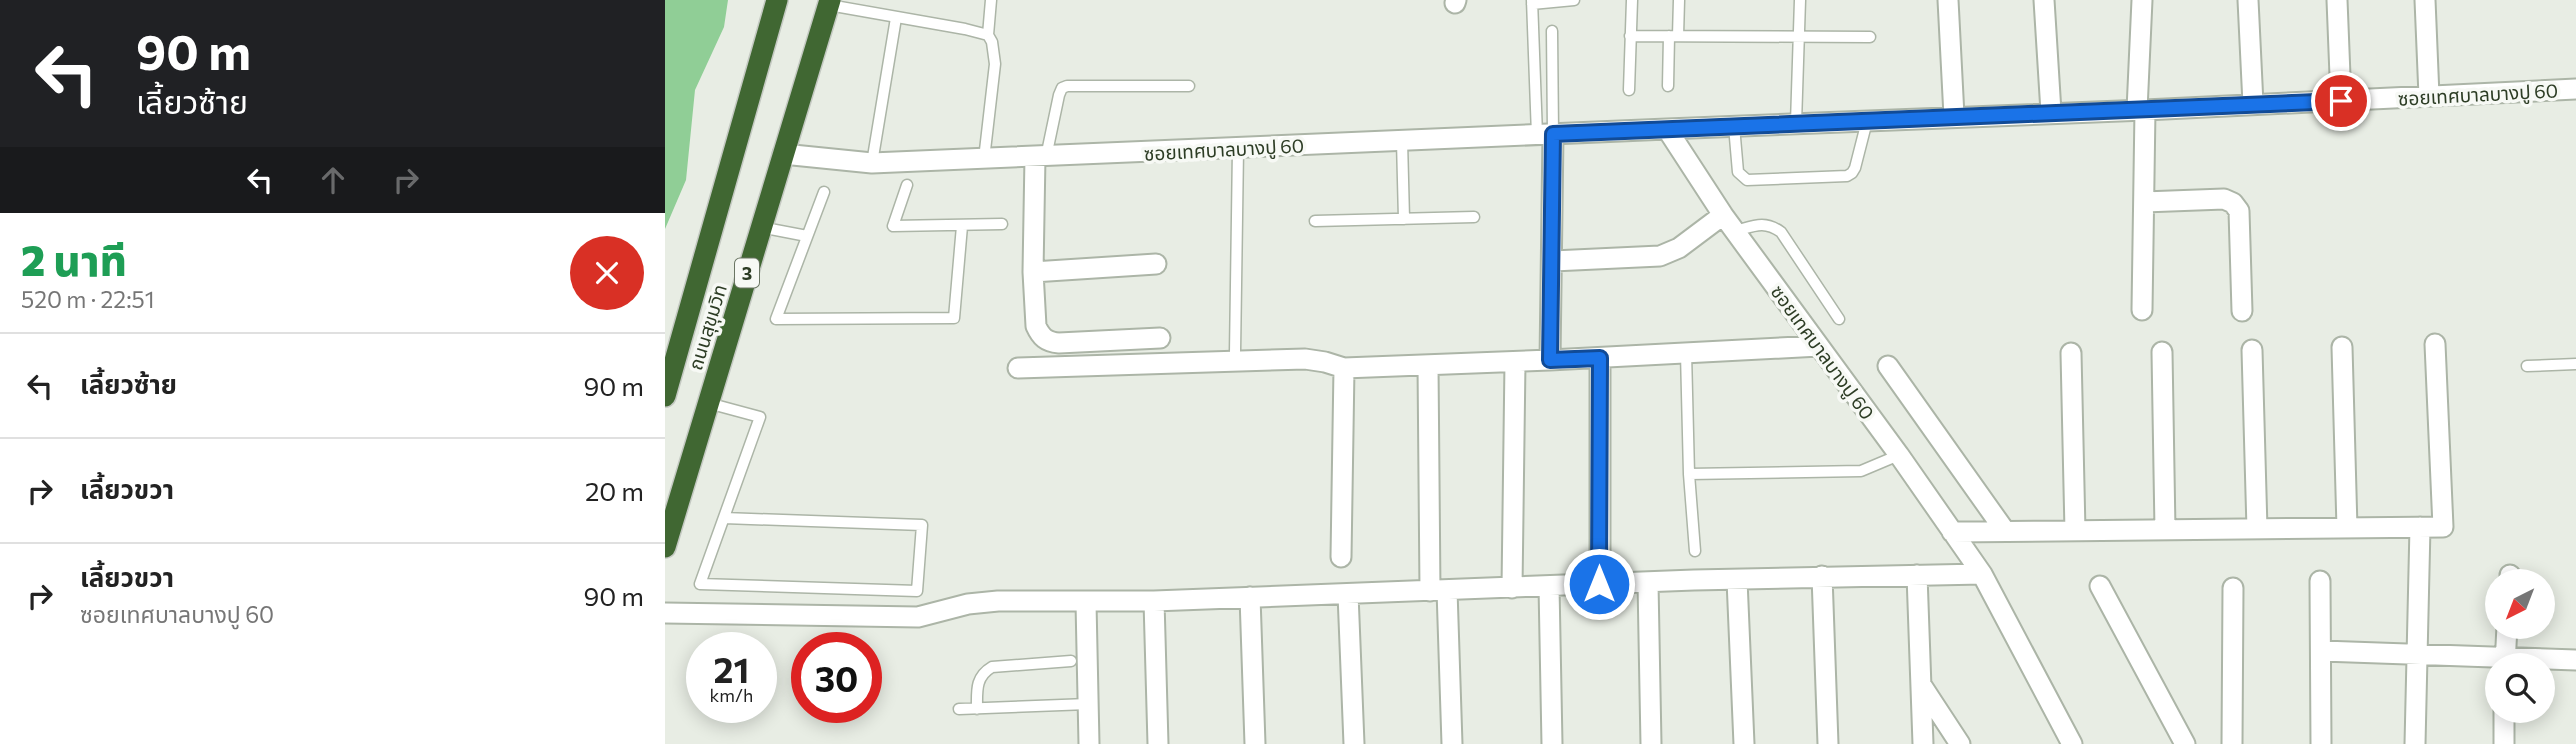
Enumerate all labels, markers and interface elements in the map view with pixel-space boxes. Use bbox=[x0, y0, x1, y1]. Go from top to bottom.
text: 90 m bbox=[136, 20, 251, 80]
icon: left bbox=[21, 28, 112, 119]
pin bbox=[2311, 71, 2371, 131]
street label: ซอยเทศบาลบางปู 60 bbox=[2397, 78, 2559, 112]
text: เลี้ยวซ้าย bbox=[136, 81, 248, 121]
icon: arrive bbox=[2322, 82, 2360, 120]
street label: ซอยเทศบาลบางปู 60 bbox=[1143, 133, 1305, 167]
icon: left bbox=[241, 161, 279, 199]
icon: ahead bbox=[314, 161, 352, 199]
icon: right bbox=[387, 161, 425, 199]
text: 2 นาที bbox=[21, 233, 127, 285]
button: close bbox=[570, 236, 644, 310]
road number: 3 bbox=[735, 258, 759, 288]
street label: ซอยเทศบาลบางปู 60 bbox=[1765, 280, 1879, 425]
street label: ถนนสุขุมวิท bbox=[683, 281, 732, 373]
text: 520 m · 22:51 bbox=[21, 285, 155, 313]
icon: left bbox=[21, 367, 59, 405]
text: เลี้ยวซ้าย bbox=[80, 368, 177, 399]
text: 90 m bbox=[584, 370, 644, 401]
icon: right bbox=[21, 472, 59, 510]
text: เลี้ยวขวา bbox=[80, 473, 174, 504]
text: 20 m bbox=[585, 475, 644, 506]
position arrow bbox=[1562, 547, 1636, 621]
text: เลี้ยวขวา bbox=[80, 561, 174, 592]
north arrow bbox=[2485, 569, 2555, 639]
map controls bbox=[2485, 569, 2555, 723]
icon: right bbox=[21, 577, 59, 615]
text: 90 m bbox=[584, 580, 644, 611]
text: ซอยเทศบาลบางปู 60 bbox=[80, 600, 274, 628]
speed limit sign: 30 bbox=[791, 632, 882, 723]
text: 21 bbox=[714, 647, 749, 690]
button: search bbox=[2485, 653, 2555, 723]
text: km/h bbox=[710, 684, 753, 706]

